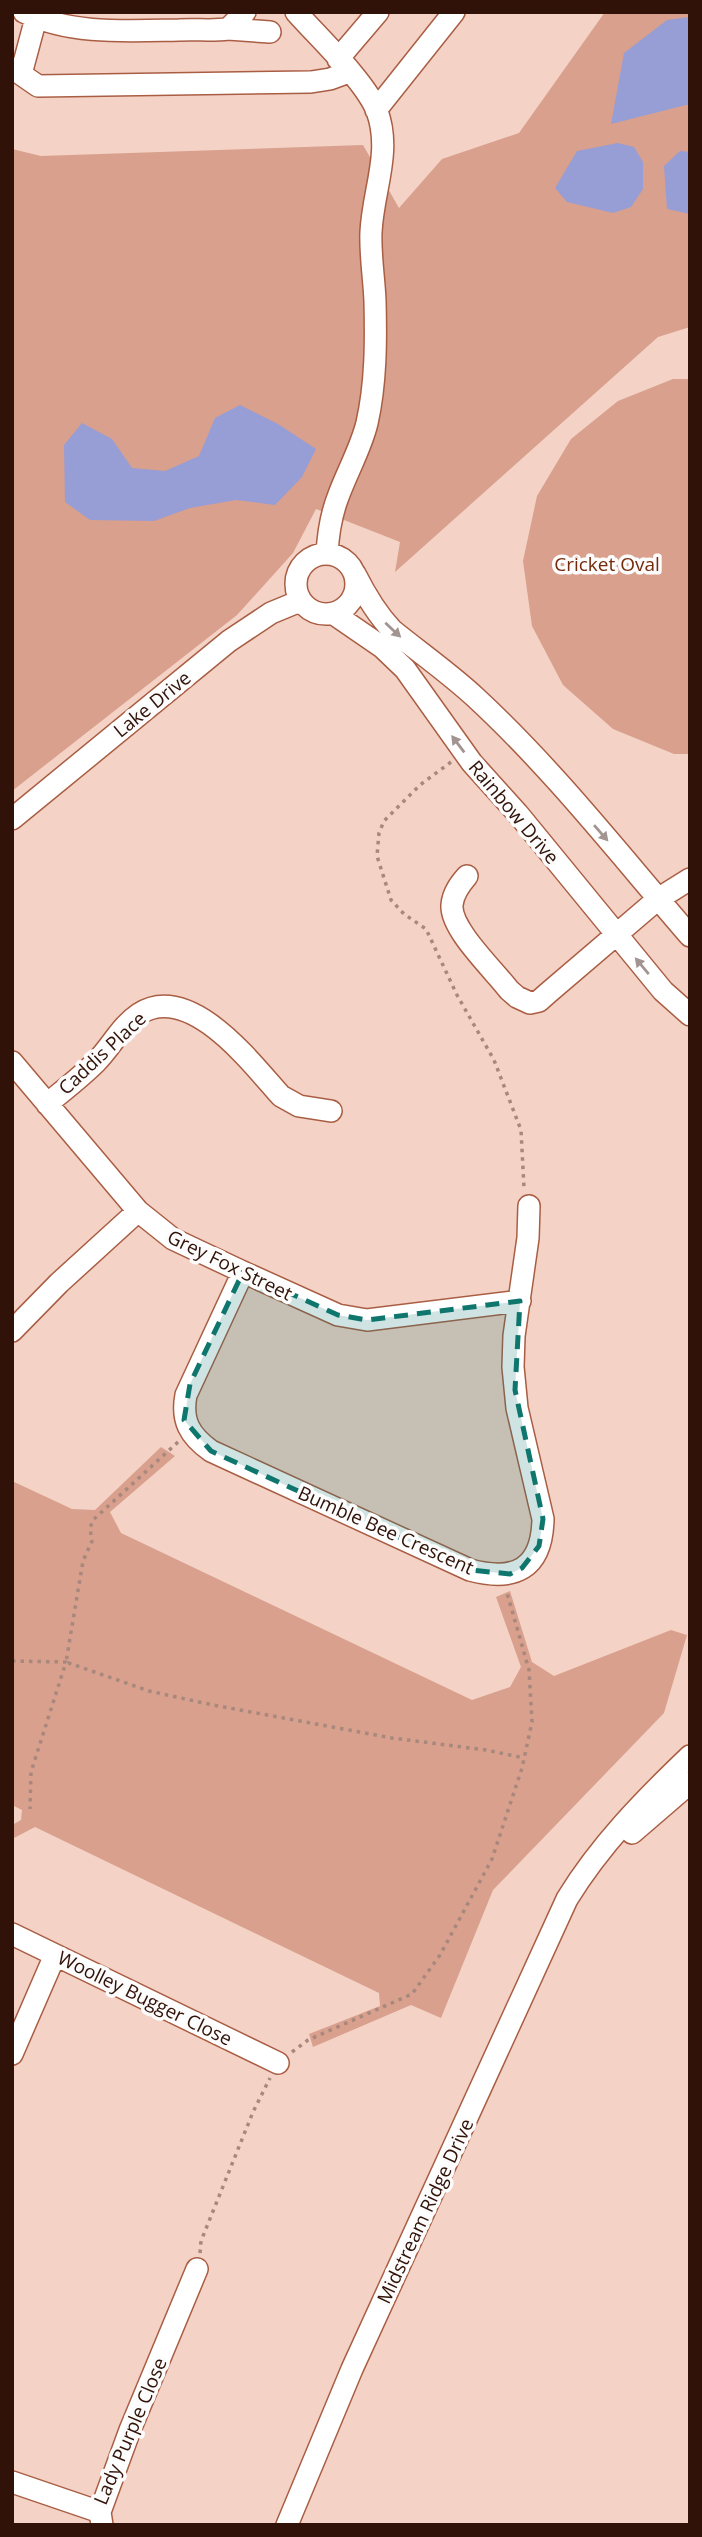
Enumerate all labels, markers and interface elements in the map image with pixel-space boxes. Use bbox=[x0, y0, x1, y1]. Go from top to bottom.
park label: Cricket Oval bbox=[554, 551, 660, 577]
one-way arrow bbox=[384, 621, 401, 637]
street label: Lake Drive bbox=[108, 665, 196, 743]
one-way arrow bbox=[451, 735, 465, 753]
street label: Rainbow Drive bbox=[463, 755, 565, 869]
one-way arrow bbox=[593, 824, 609, 842]
one-way arrow bbox=[635, 958, 650, 975]
street label: Caddis Place bbox=[52, 1006, 152, 1100]
street label: Grey Fox Street bbox=[163, 1224, 297, 1307]
street label: Bumble Bee Crescent bbox=[294, 1480, 478, 1581]
street label: Woolley Bugger Close bbox=[53, 1944, 237, 2052]
street label: Midstream Ridge Drive bbox=[371, 2114, 479, 2308]
street label: Lady Purple Close bbox=[87, 2354, 173, 2508]

